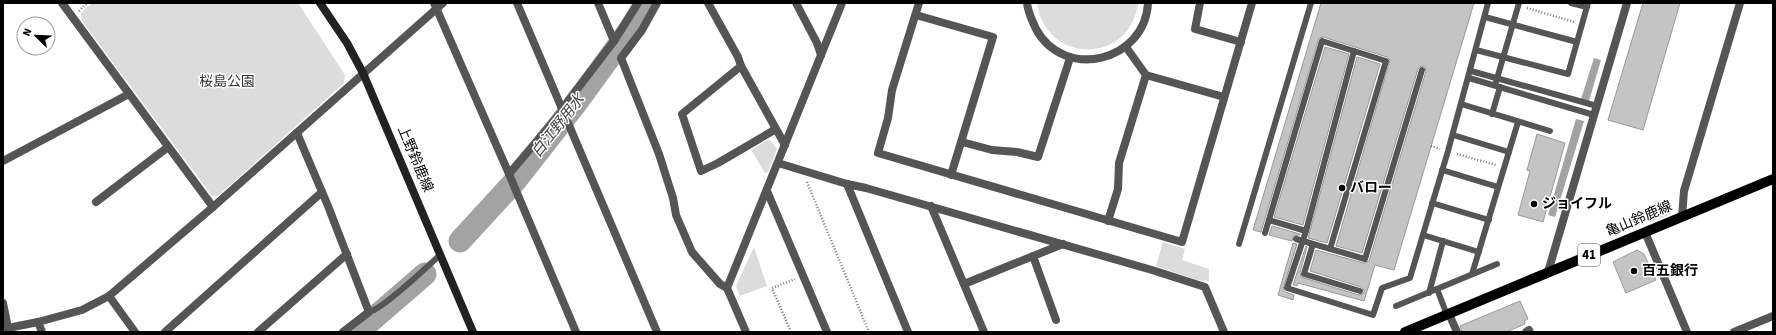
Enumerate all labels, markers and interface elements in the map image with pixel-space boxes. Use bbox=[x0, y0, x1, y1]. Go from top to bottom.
north arrow bbox=[16, 16, 56, 56]
text: N bbox=[19, 26, 36, 39]
park label: 桜島公園 bbox=[199, 72, 255, 92]
water label: 白江野用水 bbox=[527, 88, 591, 162]
street label: 上野鈴鹿線 bbox=[392, 123, 438, 195]
place label: バロー bbox=[1350, 178, 1392, 198]
marker: バロー bbox=[1337, 183, 1347, 193]
place label: ジョイフル bbox=[1542, 194, 1612, 214]
street label: 亀山鈴鹿線 bbox=[1603, 196, 1675, 242]
marker: ジョイフル bbox=[1529, 199, 1539, 209]
road number: 41 bbox=[1578, 244, 1600, 266]
place label: 百五銀行 bbox=[1642, 261, 1698, 281]
marker: 百五銀行 bbox=[1629, 266, 1639, 276]

